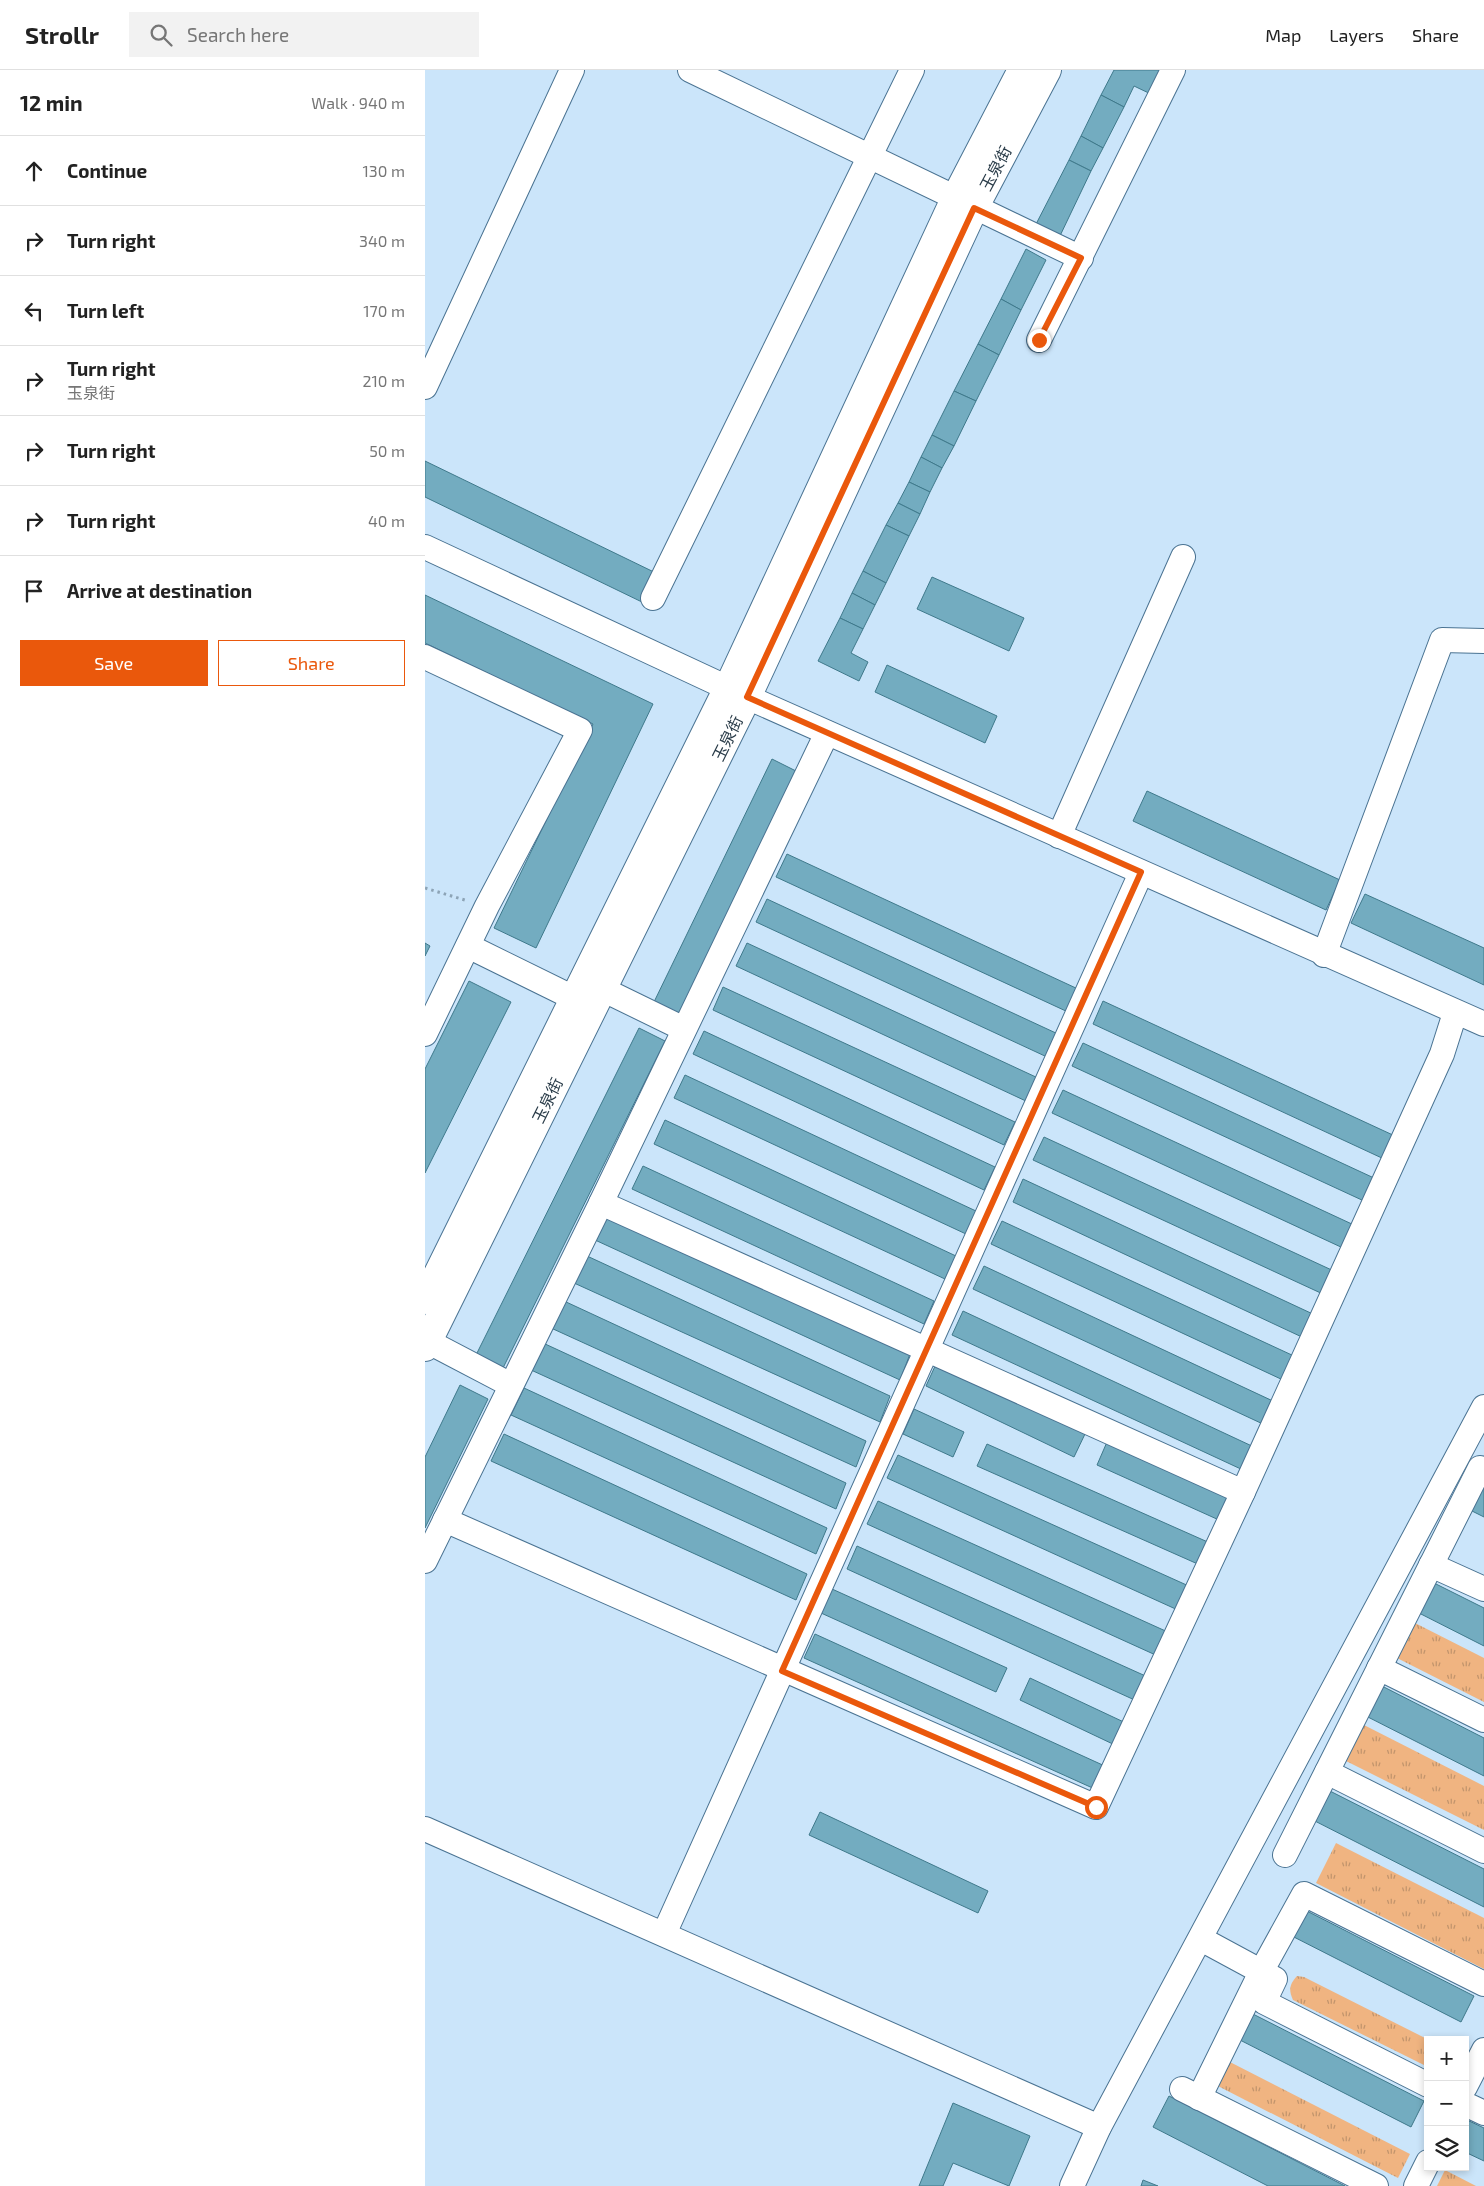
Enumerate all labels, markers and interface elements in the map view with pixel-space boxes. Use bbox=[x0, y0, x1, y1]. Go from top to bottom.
search box bbox=[129, 12, 479, 57]
text: Strollr bbox=[25, 20, 99, 49]
icon: search bbox=[147, 21, 175, 49]
text: Search here bbox=[187, 23, 289, 46]
text: Map bbox=[1265, 24, 1301, 46]
text: Layers bbox=[1329, 24, 1384, 46]
text: Share bbox=[1412, 24, 1459, 46]
text: 12 min bbox=[20, 90, 83, 115]
text: Walk · 940 m bbox=[311, 93, 405, 112]
street label: 玉泉街 bbox=[975, 142, 1015, 194]
icon: ahead bbox=[20, 157, 48, 185]
text: Continue bbox=[67, 159, 147, 182]
text: 130 m bbox=[363, 161, 405, 180]
icon: right bbox=[20, 227, 48, 255]
text: Turn right bbox=[67, 229, 155, 252]
text: 340 m bbox=[359, 231, 405, 250]
icon: left bbox=[20, 297, 48, 325]
text: Turn left bbox=[67, 299, 144, 322]
text: 170 m bbox=[363, 301, 405, 320]
route end bbox=[1028, 329, 1051, 352]
text: Turn right bbox=[67, 357, 155, 380]
icon: right bbox=[20, 367, 48, 395]
text: 210 m bbox=[362, 371, 405, 390]
text: 玉泉街 bbox=[67, 383, 115, 402]
icon: right bbox=[20, 437, 48, 465]
text: Turn right bbox=[67, 439, 155, 462]
text: 50 m bbox=[369, 441, 405, 460]
icon: right bbox=[20, 507, 48, 535]
text: Turn right bbox=[67, 509, 155, 532]
text: 40 m bbox=[368, 511, 405, 530]
icon: arrive bbox=[20, 577, 48, 605]
text: Arrive at destination bbox=[67, 579, 252, 602]
button: Save bbox=[20, 640, 208, 686]
button: Share bbox=[218, 640, 405, 686]
street label: 玉泉街 bbox=[708, 712, 746, 764]
street label: 玉泉街 bbox=[528, 1074, 566, 1126]
route start bbox=[1085, 1796, 1108, 1819]
map controls bbox=[1424, 2036, 1469, 2171]
button: + bbox=[1424, 2036, 1469, 2081]
button: − bbox=[1424, 2081, 1469, 2126]
button: layers bbox=[1424, 2126, 1469, 2171]

